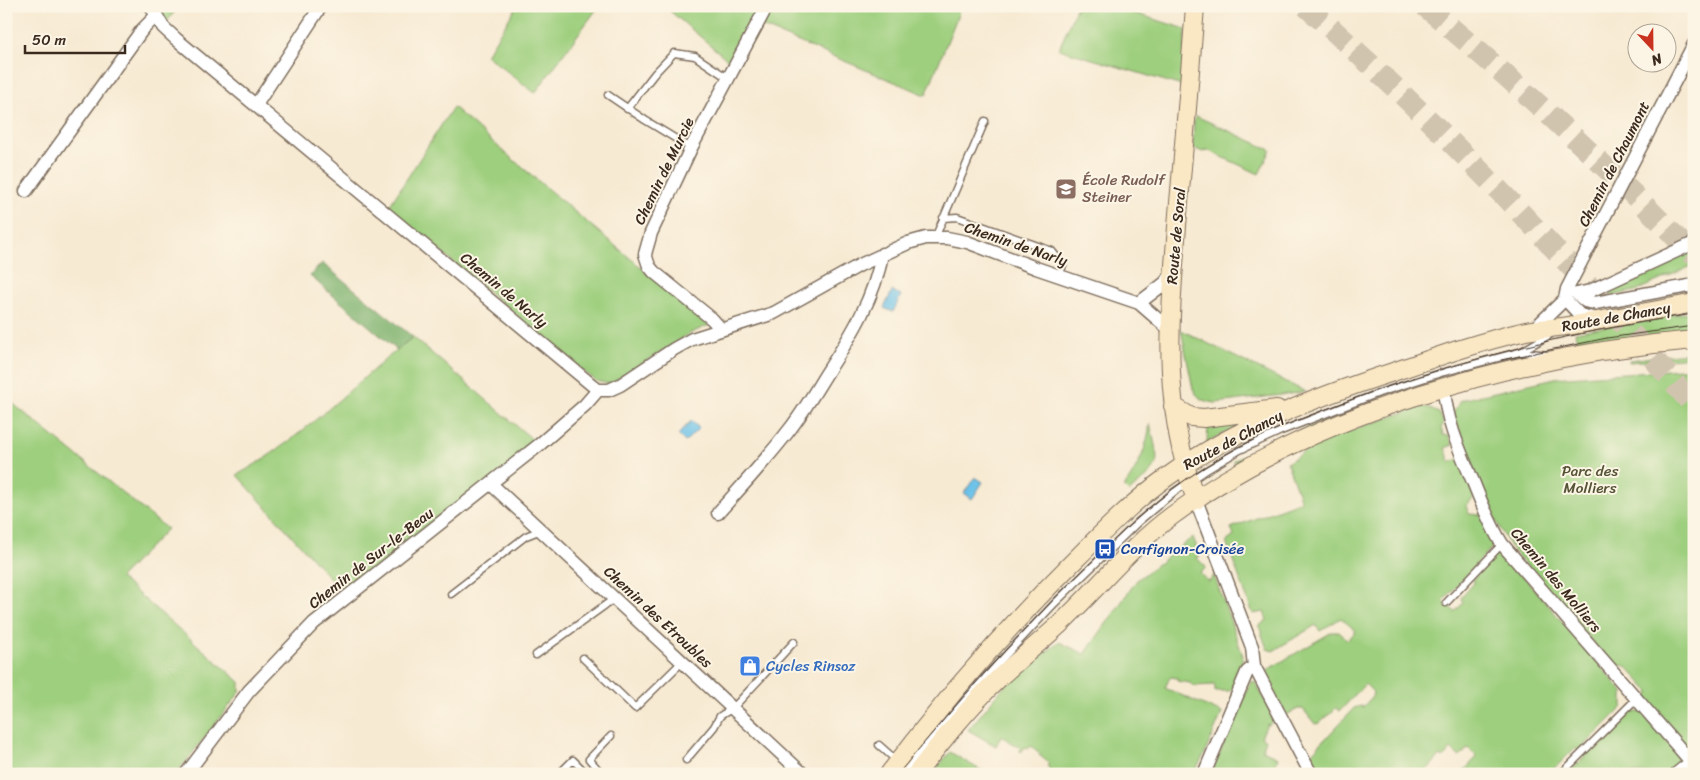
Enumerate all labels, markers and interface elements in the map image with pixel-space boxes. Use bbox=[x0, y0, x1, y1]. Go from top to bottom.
scale bar bbox=[25, 22, 125, 54]
north arrow bbox=[1628, 22, 1678, 72]
text: 50 m bbox=[32, 27, 67, 53]
text: N bbox=[1647, 46, 1667, 73]
street label: Chemin de Chaumont bbox=[1571, 96, 1657, 231]
street label: Chemin de Murcie bbox=[627, 113, 701, 229]
place label: École Rudolf Steiner bbox=[1082, 167, 1166, 210]
school or university icon: École Rudolf Steiner bbox=[1054, 177, 1078, 201]
street label: Route de Soral bbox=[1159, 186, 1193, 285]
street label: Chemin de Narly bbox=[961, 214, 1071, 274]
street label: Chemin de Narly bbox=[454, 245, 554, 335]
street label: Route de Chancy bbox=[1560, 295, 1673, 339]
street label: Route de Chancy bbox=[1178, 403, 1288, 477]
park label: Parc des Molliers bbox=[1562, 458, 1618, 501]
street label: Chemin de Sur-le-Beau bbox=[303, 501, 439, 615]
street label: Chemin des Molliers bbox=[1504, 522, 1608, 639]
place label: Confignon-Croisée bbox=[1121, 536, 1244, 562]
bus stop icon: Confignon-Croisée bbox=[1093, 537, 1117, 561]
street label: Chemin des Etroubles bbox=[598, 559, 719, 675]
place label: Cycles Rinsoz bbox=[766, 653, 856, 679]
shop icon: Cycles Rinsoz bbox=[738, 654, 762, 678]

